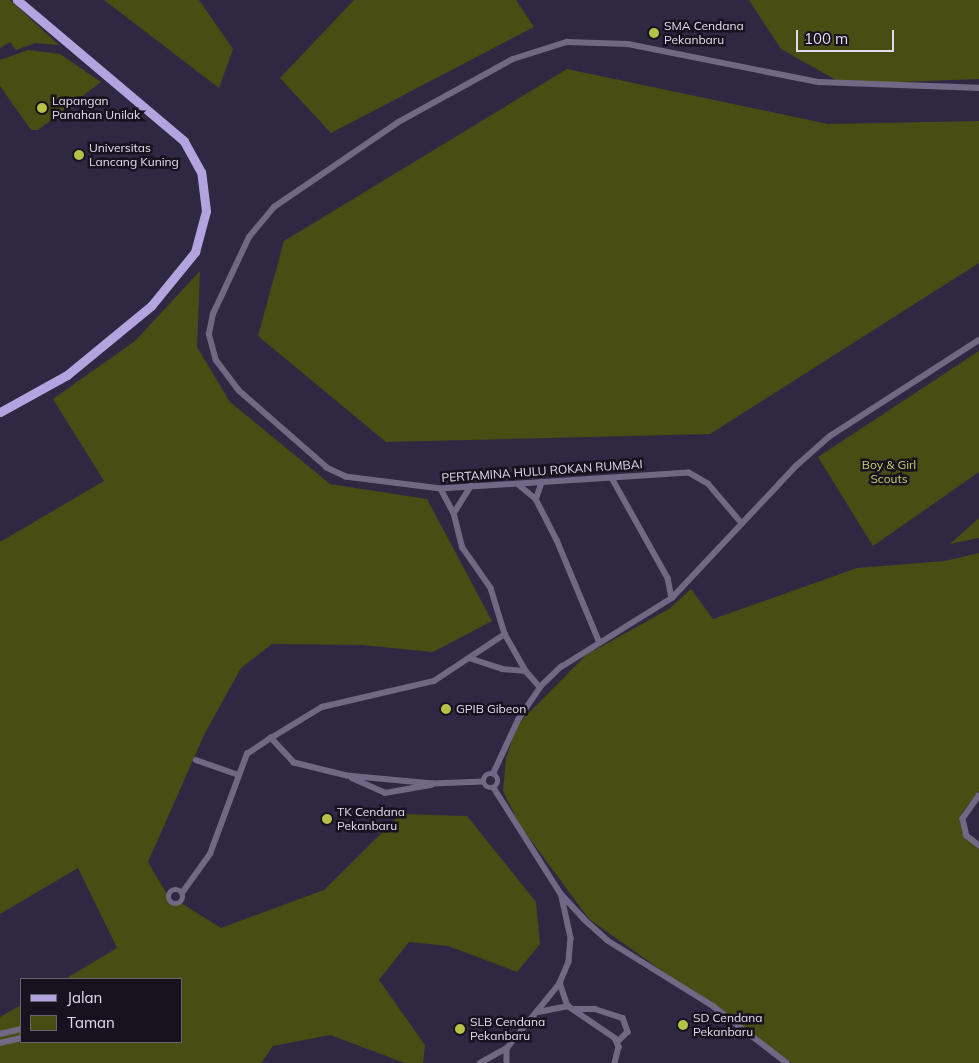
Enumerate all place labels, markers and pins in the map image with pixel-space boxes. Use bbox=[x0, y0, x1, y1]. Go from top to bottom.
place label: SMA Cendana Pekanbaru bbox=[664, 19, 744, 47]
marker: SMA Cendana Pekanbaru bbox=[648, 27, 660, 39]
place label: Lapangan Panahan Unilak bbox=[52, 94, 140, 122]
marker: Lapangan Panahan Unilak bbox=[36, 102, 48, 114]
place label: Universitas Lancang Kuning bbox=[89, 141, 179, 169]
marker: Universitas Lancang Kuning bbox=[73, 149, 85, 161]
place label: GPIB Gibeon bbox=[456, 702, 526, 716]
marker: GPIB Gibeon bbox=[440, 703, 452, 715]
place label: TK Cendana Pekanbaru bbox=[337, 805, 405, 833]
marker: TK Cendana Pekanbaru bbox=[321, 813, 333, 825]
place label: SD Cendana Pekanbaru bbox=[693, 1011, 763, 1039]
place label: SLB Cendana Pekanbaru bbox=[470, 1015, 545, 1043]
marker: SD Cendana Pekanbaru bbox=[677, 1019, 689, 1031]
marker: SLB Cendana Pekanbaru bbox=[454, 1023, 466, 1035]

